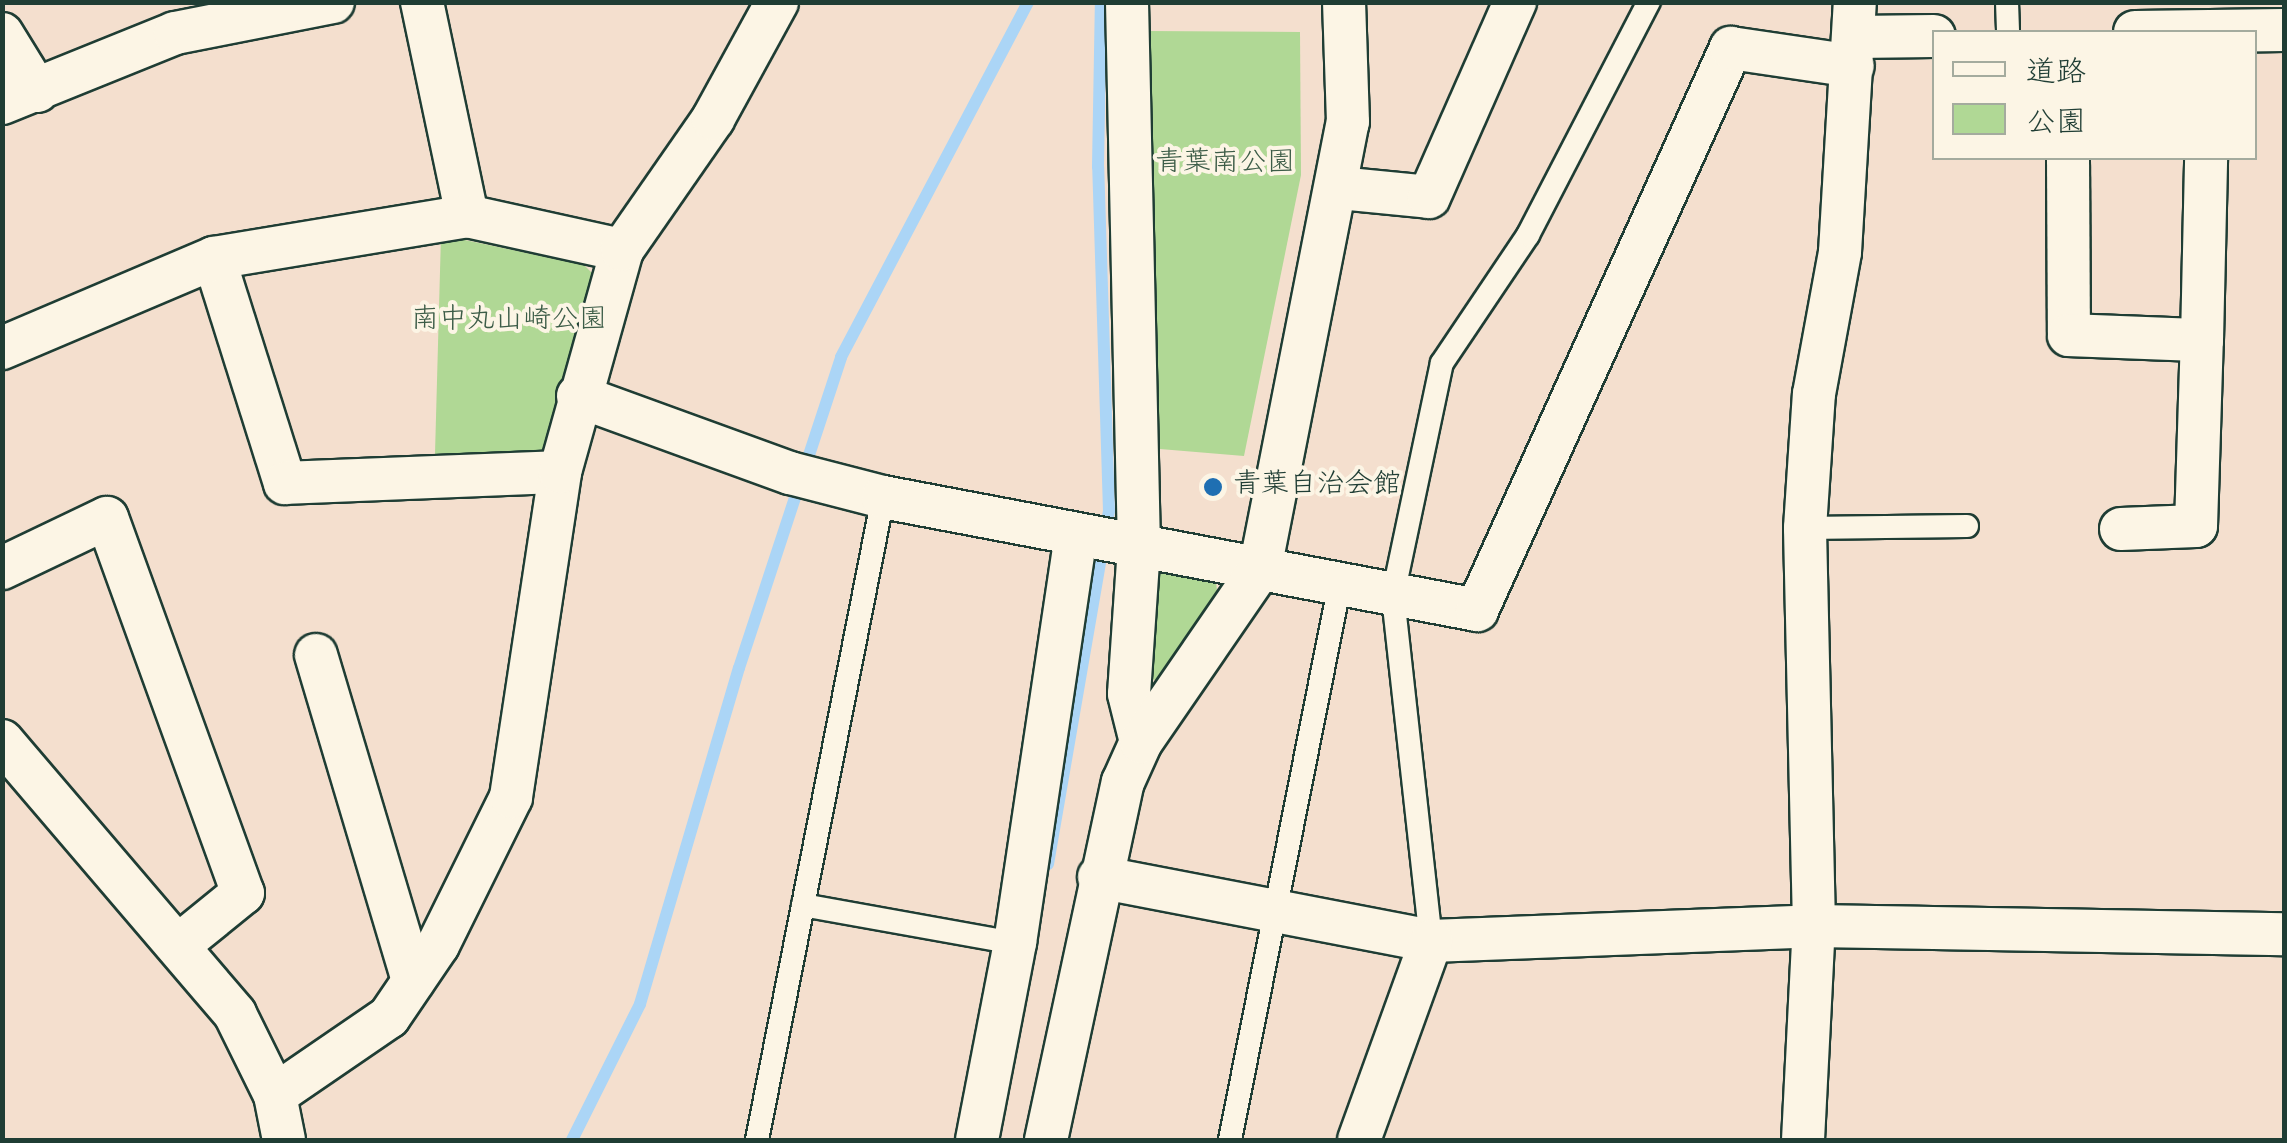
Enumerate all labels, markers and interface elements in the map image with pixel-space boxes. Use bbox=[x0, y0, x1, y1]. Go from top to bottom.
legend bbox=[1932, 30, 2257, 160]
text: 道路 bbox=[2026, 58, 2086, 93]
text: 公園 bbox=[2026, 108, 2086, 143]
park label: 青葉南公園 bbox=[1155, 148, 1295, 182]
park label: 南中丸山崎公園 bbox=[411, 305, 607, 339]
place label: 青葉自治会館 bbox=[1233, 470, 1401, 504]
marker: 青葉自治会館 bbox=[1202, 476, 1224, 498]

